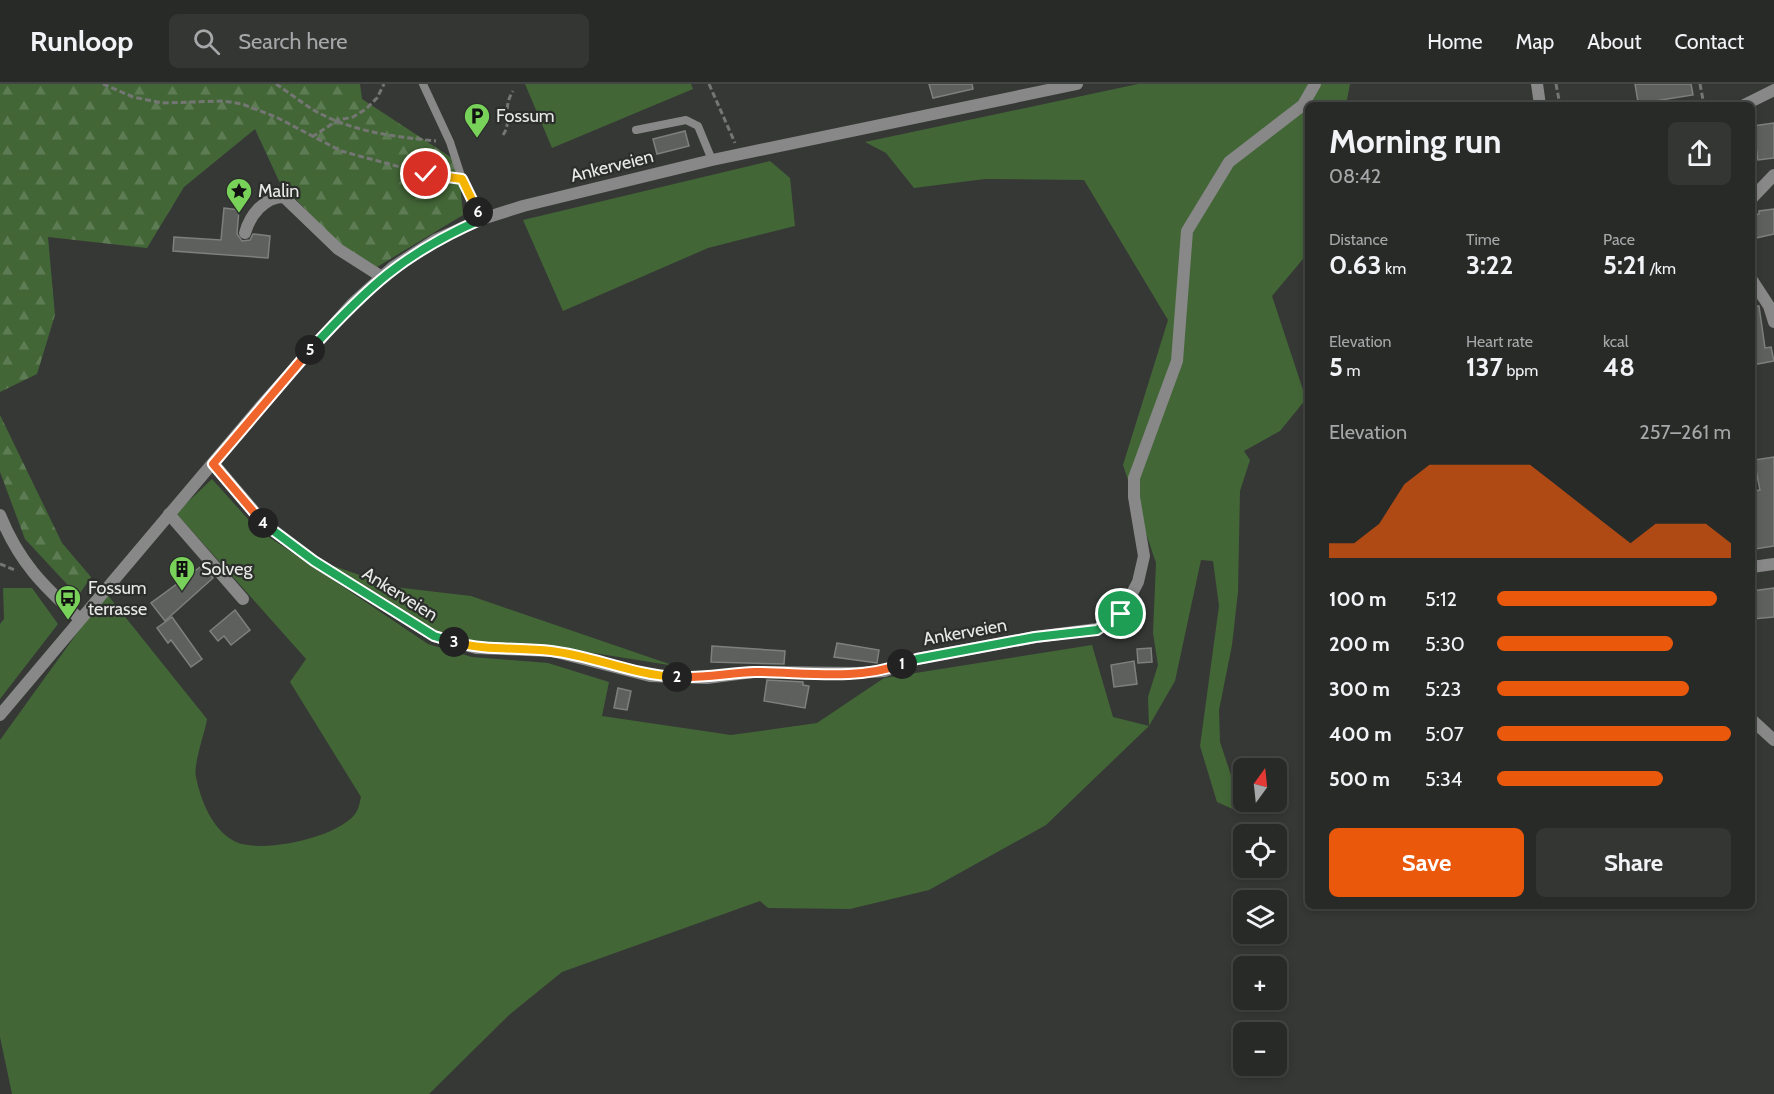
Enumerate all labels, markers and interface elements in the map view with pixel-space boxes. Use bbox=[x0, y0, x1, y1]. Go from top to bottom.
search box bbox=[169, 14, 589, 68]
text: Runloop bbox=[30, 24, 133, 58]
icon: search bbox=[190, 25, 223, 58]
text: Search here bbox=[238, 28, 348, 55]
text: Home bbox=[1427, 29, 1483, 54]
text: Map bbox=[1516, 29, 1554, 54]
text: About bbox=[1587, 29, 1641, 54]
text: Contact bbox=[1674, 29, 1744, 54]
parking icon: Fossum bbox=[462, 101, 492, 139]
place label: Fossum bbox=[496, 105, 555, 127]
text: Morning run bbox=[1329, 121, 1501, 161]
button: share bbox=[1668, 122, 1731, 185]
street label: Ankerveien bbox=[568, 145, 656, 187]
pin bbox=[400, 148, 451, 199]
icon: check bbox=[409, 157, 442, 190]
text: 08:42 bbox=[1329, 164, 1381, 188]
place icon: Malin bbox=[224, 176, 254, 214]
place label: Malin bbox=[258, 180, 299, 202]
pin: 6 bbox=[463, 197, 493, 227]
text: 6 bbox=[474, 202, 483, 221]
text: Distance bbox=[1329, 230, 1388, 249]
text: Time bbox=[1466, 230, 1500, 249]
text: Pace bbox=[1603, 230, 1635, 249]
text: 0.63 bbox=[1329, 249, 1381, 281]
text: 3:22 bbox=[1466, 249, 1513, 281]
text: 5:21 bbox=[1603, 249, 1646, 281]
text: km bbox=[1381, 259, 1406, 278]
text: /km bbox=[1646, 259, 1676, 278]
text: Elevation bbox=[1329, 332, 1392, 351]
text: Heart rate bbox=[1466, 332, 1533, 351]
text: kcal bbox=[1603, 332, 1629, 351]
pin: 5 bbox=[295, 335, 325, 365]
text: 5 bbox=[306, 340, 314, 359]
text: 5 bbox=[1329, 351, 1343, 383]
text: 137 bbox=[1466, 351, 1503, 383]
text: 48 bbox=[1603, 351, 1635, 383]
text: m bbox=[1343, 361, 1361, 380]
text: bpm bbox=[1503, 361, 1538, 380]
text: Elevation bbox=[1329, 420, 1407, 444]
text: 257–261 m bbox=[1639, 420, 1731, 444]
pin: 4 bbox=[248, 508, 278, 538]
text: 4 bbox=[258, 513, 268, 532]
building icon: Solveg bbox=[167, 554, 197, 592]
place label: Solveg bbox=[201, 558, 253, 580]
street label: Ankerveien bbox=[358, 562, 442, 626]
place label: Fossum terrasse bbox=[88, 577, 147, 620]
bus stop icon: Fossum terrasse bbox=[53, 583, 83, 621]
text: 100 m bbox=[1329, 587, 1387, 611]
text: 5:12 bbox=[1425, 587, 1457, 611]
pin bbox=[1095, 588, 1146, 639]
icon: arrive bbox=[1104, 597, 1137, 630]
street label: Ankerveien bbox=[921, 614, 1009, 650]
pin: 3 bbox=[439, 627, 469, 657]
text: 3 bbox=[450, 632, 458, 651]
text: 200 m bbox=[1329, 632, 1390, 656]
text: 5:30 bbox=[1425, 632, 1465, 656]
pin: 1 bbox=[887, 649, 917, 679]
text: 1 bbox=[899, 654, 905, 673]
pin: 2 bbox=[662, 662, 692, 692]
text: 2 bbox=[673, 667, 681, 686]
text: 300 m bbox=[1329, 677, 1390, 701]
text: 5:23 bbox=[1425, 677, 1461, 701]
text: 400 m bbox=[1329, 722, 1392, 746]
text: 5:07 bbox=[1425, 722, 1464, 746]
north arrow bbox=[1233, 758, 1287, 812]
map controls bbox=[1233, 758, 1287, 1076]
text: 500 m bbox=[1329, 767, 1390, 791]
text: 5:34 bbox=[1425, 767, 1462, 791]
button: locate bbox=[1233, 824, 1287, 878]
button: Save bbox=[1329, 828, 1524, 897]
button: Share bbox=[1536, 828, 1731, 897]
button: layers bbox=[1233, 890, 1287, 944]
button: + bbox=[1233, 956, 1287, 1010]
button: − bbox=[1233, 1022, 1287, 1076]

